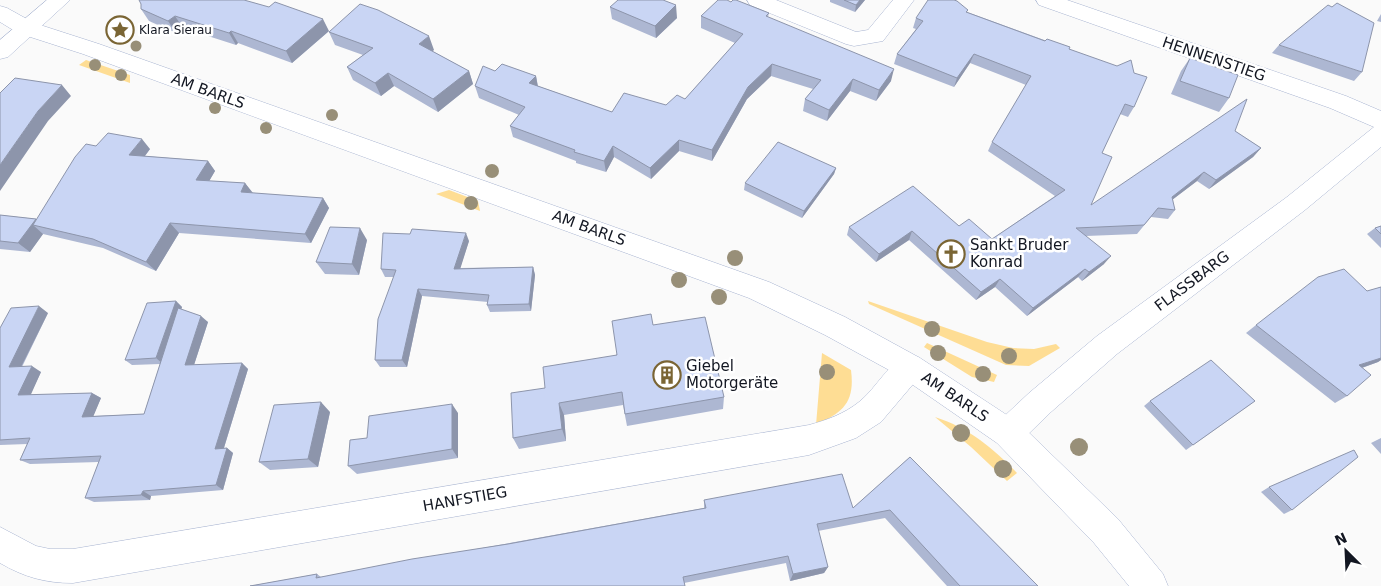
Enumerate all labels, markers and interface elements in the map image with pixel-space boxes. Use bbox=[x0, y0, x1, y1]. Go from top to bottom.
place icon: Klara Sierau bbox=[105, 15, 135, 45]
place label: Klara Sierau bbox=[139, 23, 212, 37]
street label: HENNENSTIEG bbox=[1160, 33, 1268, 85]
street label: AM BARLS bbox=[169, 69, 247, 113]
street label: AM BARLS bbox=[550, 206, 628, 250]
place label: Sankt Bruder Konrad bbox=[970, 236, 1069, 271]
church icon: Sankt Bruder Konrad bbox=[936, 239, 966, 269]
street label: FLASSBARG bbox=[1151, 247, 1233, 315]
place label: Giebel Motorgeräte bbox=[686, 357, 778, 392]
building icon: Giebel Motorgeräte bbox=[652, 360, 682, 390]
street label: AM BARLS bbox=[918, 368, 992, 426]
street label: HANFSTIEG bbox=[421, 483, 509, 515]
north arrow bbox=[1321, 526, 1371, 576]
text: N bbox=[1332, 529, 1349, 549]

